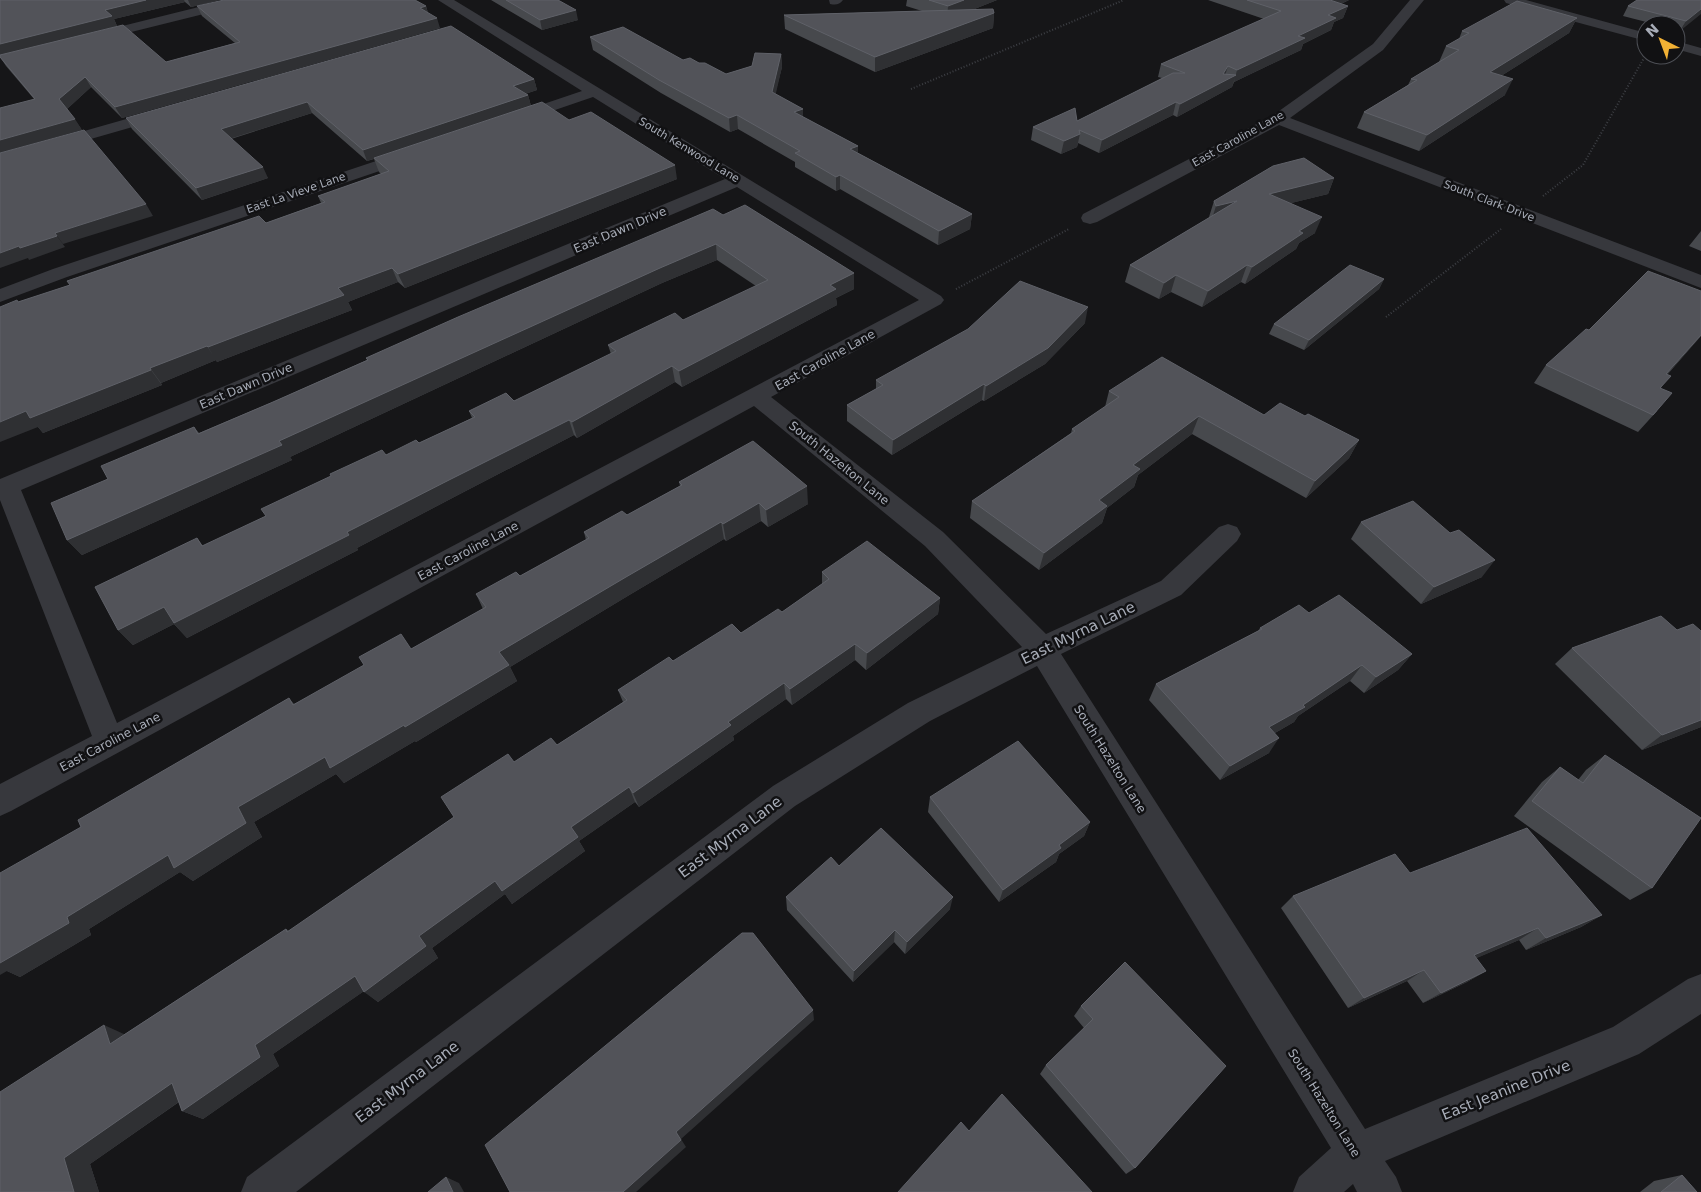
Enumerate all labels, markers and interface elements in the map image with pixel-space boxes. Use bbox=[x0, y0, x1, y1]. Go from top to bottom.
north arrow bbox=[1636, 15, 1686, 65]
text: N bbox=[1643, 20, 1662, 40]
street label: East Caroline Lane bbox=[1190, 108, 1286, 170]
street label: South Kenwood Lane bbox=[636, 115, 742, 185]
street label: East La Vieve Lane bbox=[245, 170, 348, 216]
street label: South Clark Drive bbox=[1442, 178, 1537, 224]
street label: East Dawn Drive bbox=[571, 204, 669, 256]
street label: East Caroline Lane bbox=[773, 327, 877, 393]
street label: East Dawn Drive bbox=[197, 360, 295, 412]
street label: South Hazelton Lane bbox=[786, 418, 892, 508]
street label: East Caroline Lane bbox=[415, 519, 521, 583]
street label: East Myrna Lane bbox=[1018, 598, 1138, 668]
street label: South Hazelton Lane bbox=[1071, 702, 1149, 816]
street label: East Caroline Lane bbox=[57, 710, 163, 774]
street label: East Myrna Lane bbox=[675, 792, 785, 882]
street label: East Myrna Lane bbox=[352, 1037, 462, 1127]
street label: South Hazelton Lane bbox=[1285, 1046, 1363, 1160]
street label: East Jeanine Drive bbox=[1439, 1056, 1573, 1124]

